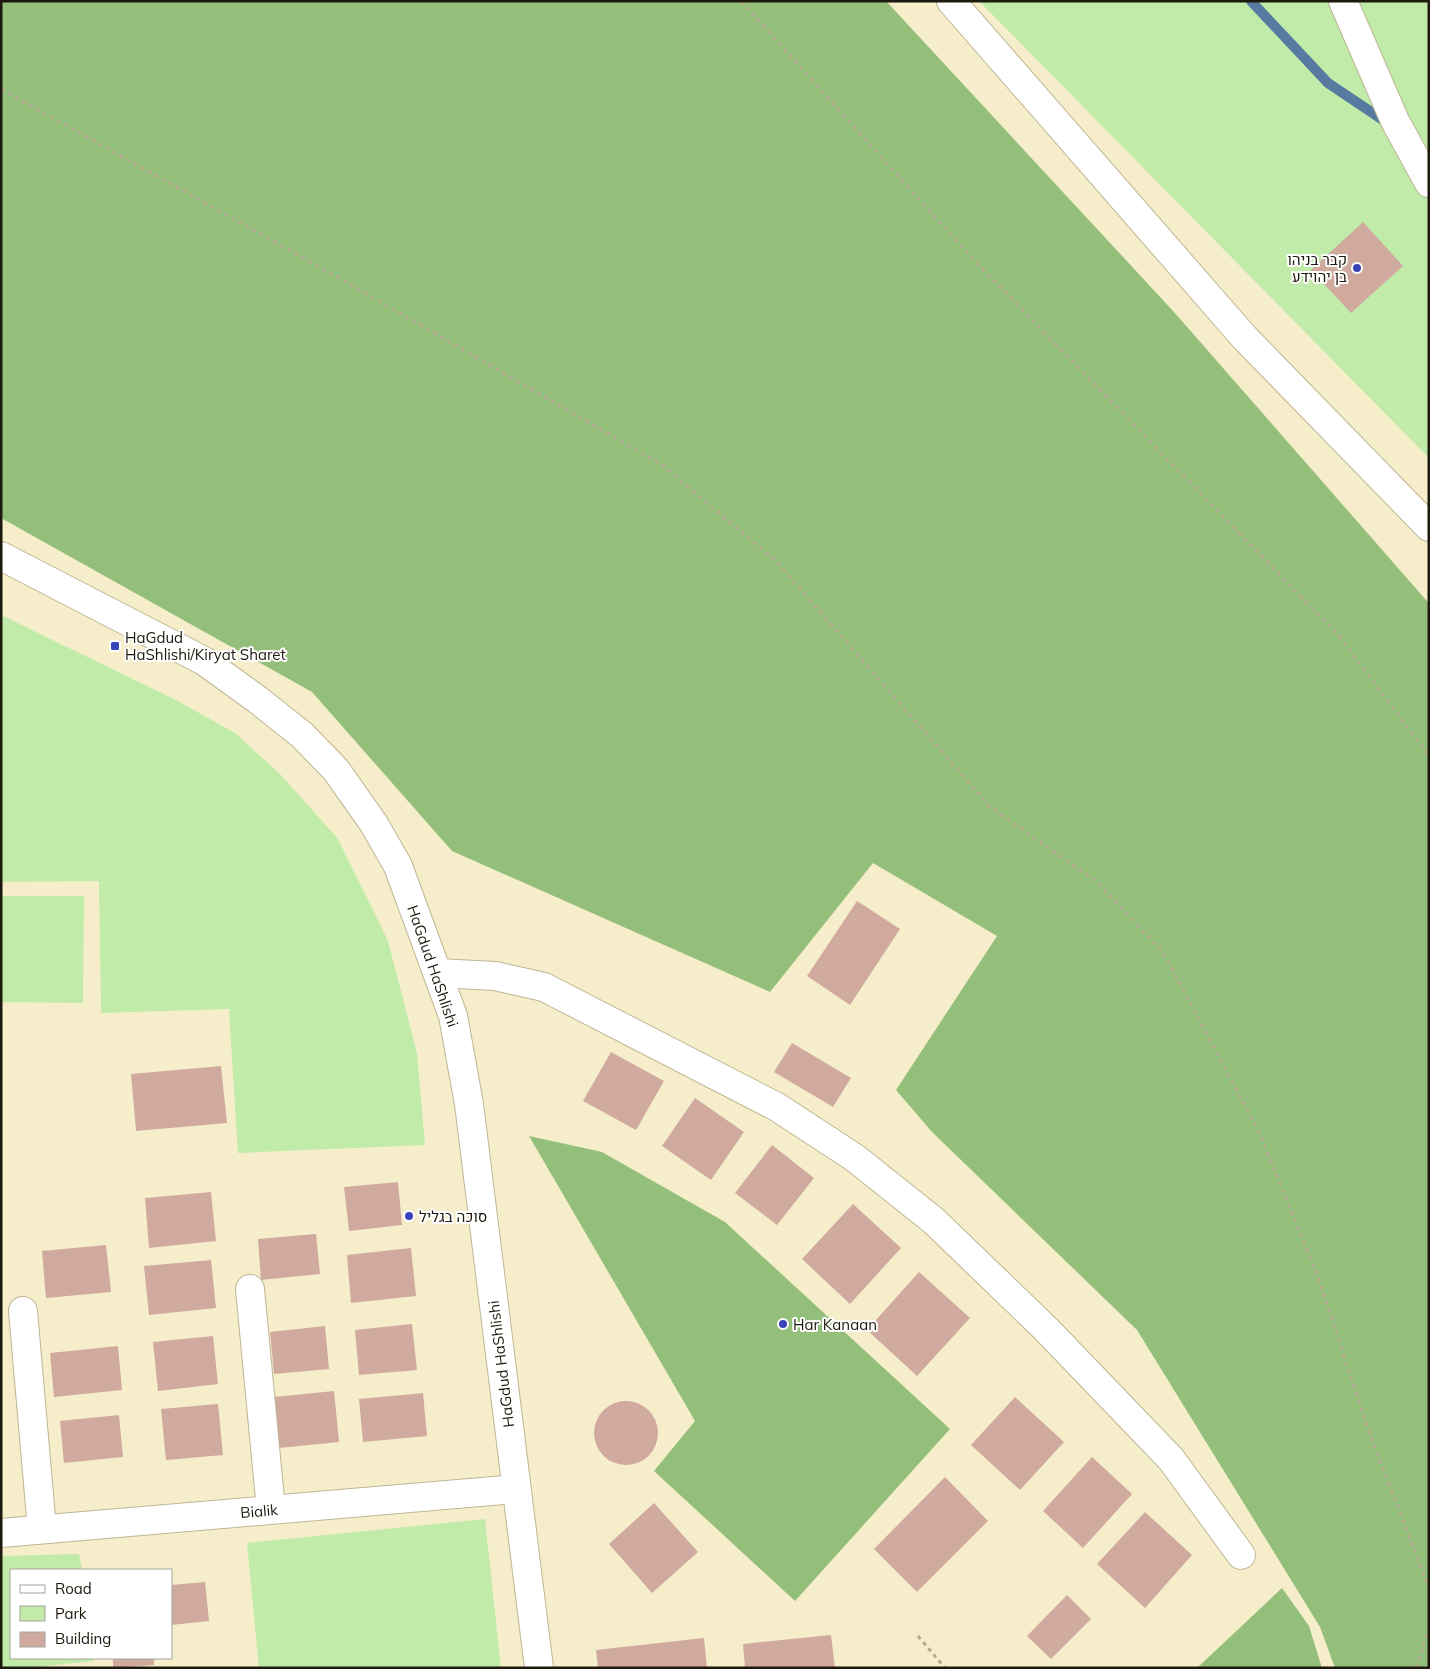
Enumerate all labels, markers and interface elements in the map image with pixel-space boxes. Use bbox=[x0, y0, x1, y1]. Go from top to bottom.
place label: קבר בניהו בן יהוידע bbox=[1287, 250, 1347, 286]
marker: קבר בניהו בן יהוידע bbox=[1351, 262, 1363, 274]
place label: HaGdud HaShlishi/Kiryat Sharet bbox=[125, 628, 286, 664]
marker: HaGdud HaShlishi/Kiryat Sharet bbox=[109, 640, 121, 652]
street label: HaGdud HaShlishi bbox=[403, 903, 463, 1029]
place label: סוכה בגליל bbox=[419, 1207, 487, 1226]
marker: סוכה בגליל bbox=[403, 1210, 415, 1222]
street label: HaGdud HaShlishi bbox=[484, 1300, 518, 1428]
place label: Har Kanaan bbox=[793, 1315, 877, 1334]
marker: Har Kanaan bbox=[777, 1318, 789, 1330]
street label: Bialik bbox=[239, 1500, 279, 1522]
legend bbox=[10, 1569, 172, 1659]
text: Road bbox=[55, 1579, 92, 1598]
text: Park bbox=[55, 1604, 87, 1623]
text: Building bbox=[55, 1629, 111, 1648]

